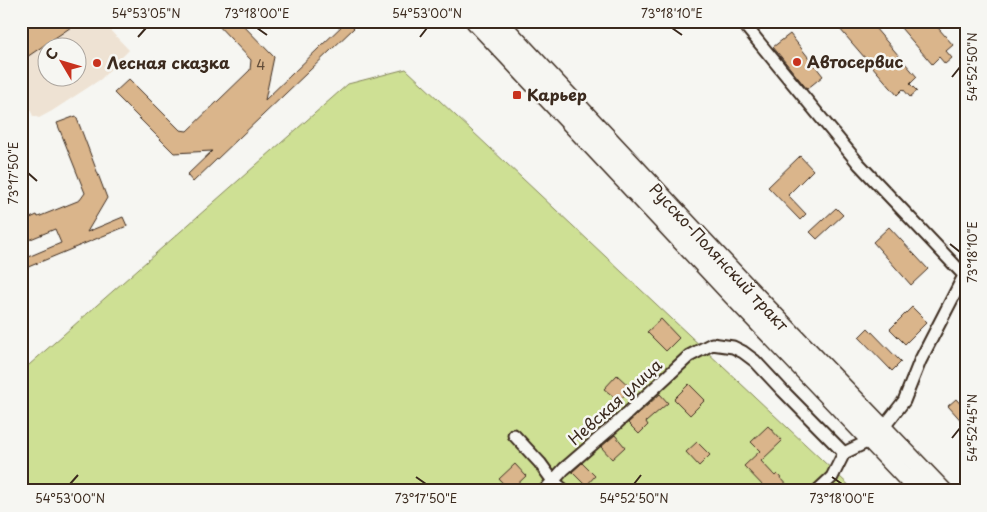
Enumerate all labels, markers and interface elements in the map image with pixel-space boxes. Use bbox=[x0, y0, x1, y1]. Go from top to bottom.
text: 54°53'05"N bbox=[111, 4, 181, 22]
text: 73°18'00"E bbox=[225, 4, 290, 22]
text: 54°53'00"N bbox=[392, 4, 462, 22]
text: 73°18'10"E bbox=[641, 4, 703, 22]
text: 54°52'50"N bbox=[963, 32, 981, 102]
north arrow bbox=[38, 38, 88, 88]
text: С bbox=[40, 43, 63, 64]
place label: Автосервис bbox=[807, 49, 903, 73]
place label: Лесная сказка bbox=[107, 50, 230, 74]
house number: 4 bbox=[256, 54, 266, 75]
marker: Автосервис bbox=[791, 56, 803, 68]
marker: Лесная сказка bbox=[91, 57, 103, 69]
place label: Карьер bbox=[527, 82, 587, 106]
marker: Карьер bbox=[511, 89, 523, 101]
text: 73°17'50"E bbox=[4, 142, 22, 204]
street label: Русско-Полянский тракт bbox=[645, 177, 795, 336]
text: 73°18'10"E bbox=[963, 221, 981, 283]
street label: Невская улица bbox=[562, 353, 667, 450]
text: 54°52'45"N bbox=[963, 394, 981, 462]
text: 54°53'00"N bbox=[35, 489, 105, 507]
text: 73°17'50"E bbox=[395, 489, 457, 507]
text: 54°52'50"N bbox=[599, 489, 669, 507]
text: 73°18'00"E bbox=[810, 489, 875, 507]

